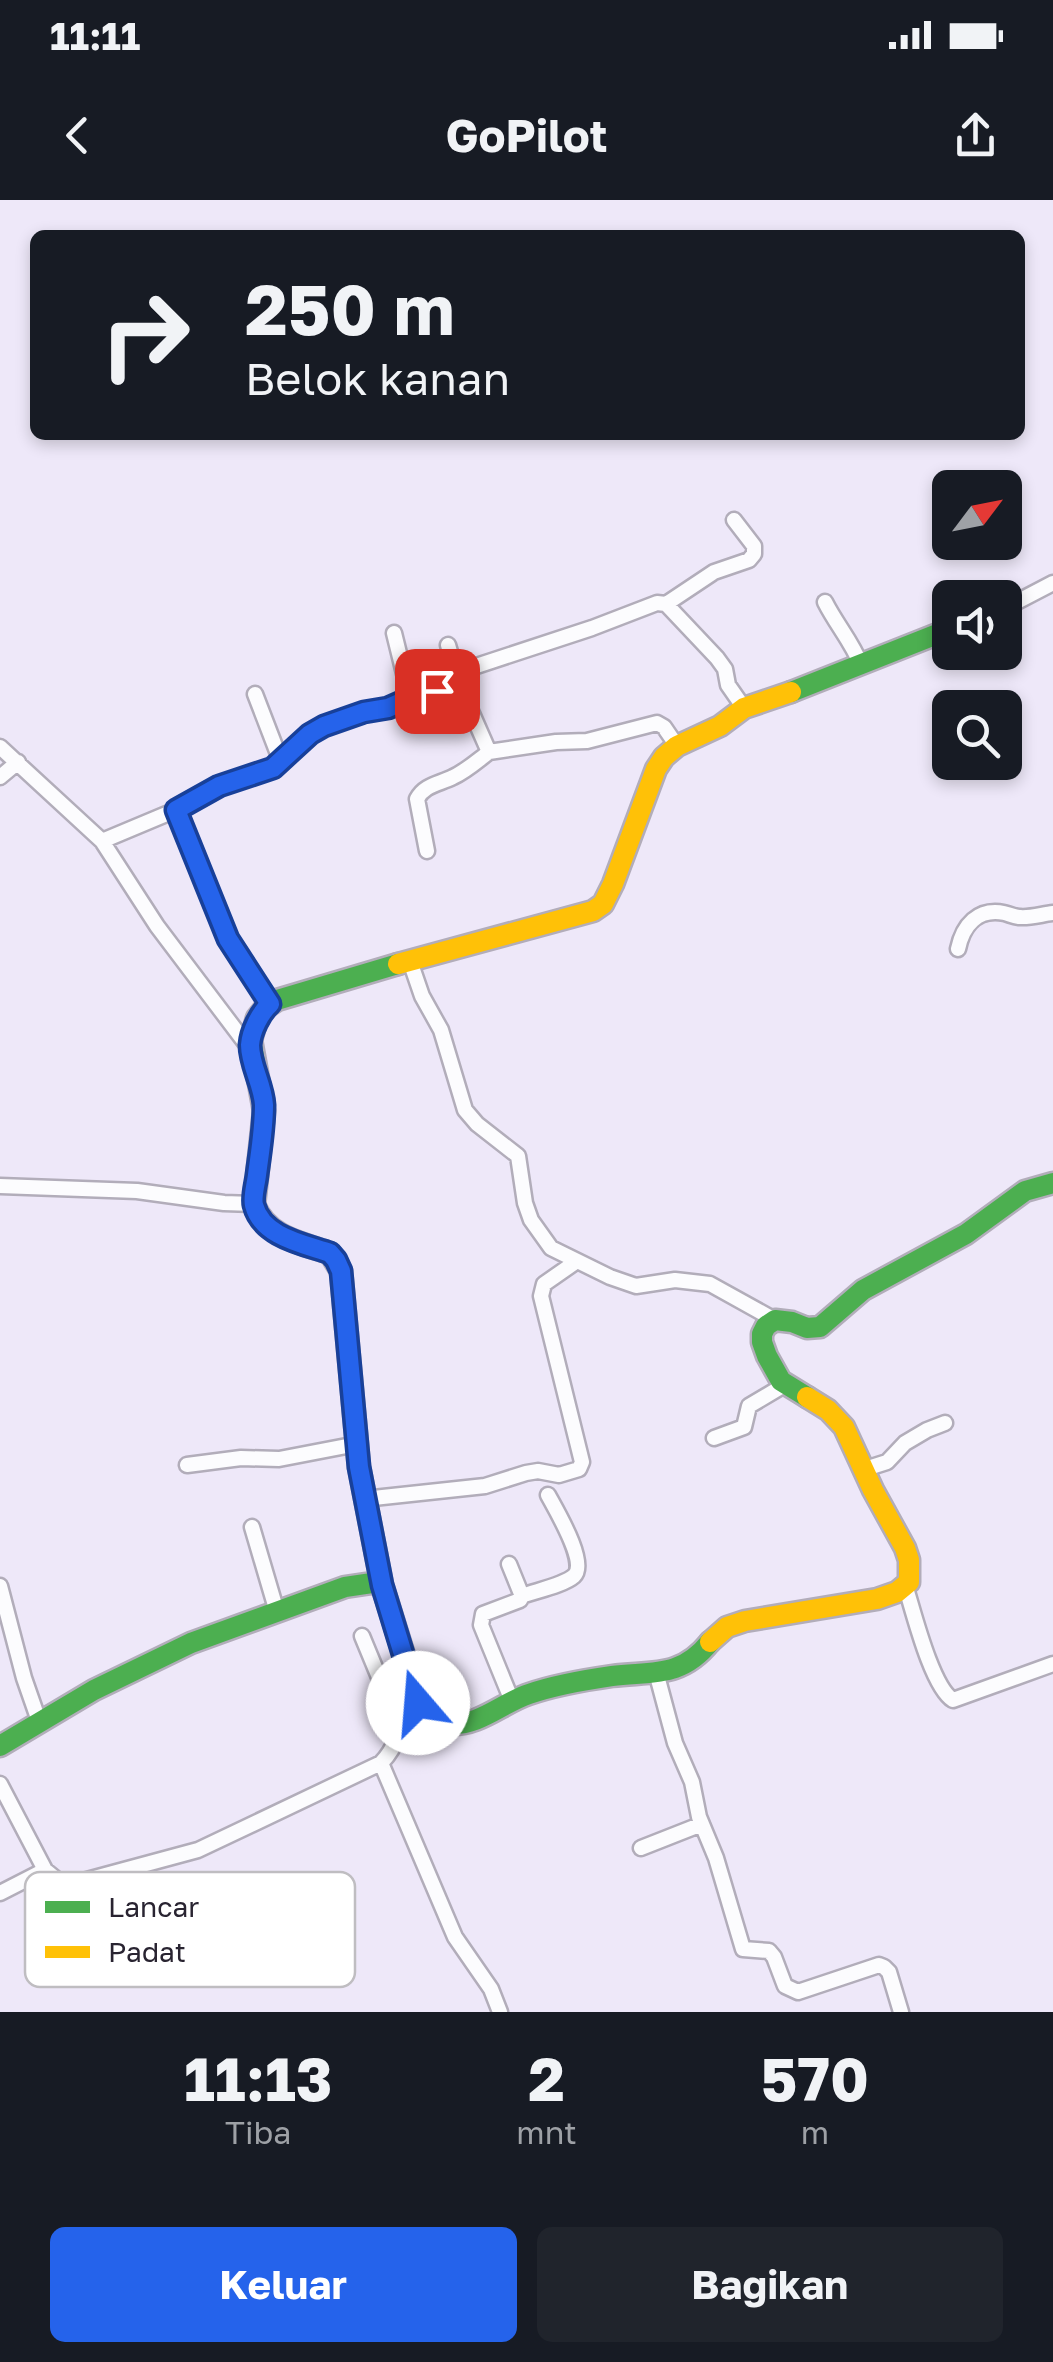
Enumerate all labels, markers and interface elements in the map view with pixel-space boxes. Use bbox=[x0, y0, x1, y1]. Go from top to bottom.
text: 11:11 bbox=[50, 13, 140, 58]
icon: back bbox=[50, 108, 105, 163]
text: GoPilot bbox=[445, 108, 608, 162]
icon: share bbox=[948, 108, 1003, 163]
text: 250 m bbox=[245, 266, 455, 350]
icon: right bbox=[80, 270, 210, 400]
text: Belok kanan bbox=[245, 351, 510, 405]
north arrow bbox=[932, 470, 1022, 560]
map controls bbox=[932, 470, 1022, 780]
button: sound bbox=[932, 580, 1022, 670]
pin bbox=[395, 649, 480, 734]
icon: arrive bbox=[410, 664, 465, 719]
button: search bbox=[932, 690, 1022, 780]
position arrow bbox=[366, 1651, 470, 1755]
legend bbox=[25, 1872, 355, 1987]
text: Lancar bbox=[108, 1890, 199, 1923]
text: Padat bbox=[108, 1935, 186, 1968]
text: 11:13 bbox=[184, 2042, 332, 2114]
text: 2 bbox=[528, 2042, 565, 2114]
text: 570 bbox=[761, 2042, 869, 2114]
text: Tiba bbox=[225, 2113, 291, 2151]
text: mnt bbox=[516, 2113, 577, 2151]
text: m bbox=[801, 2113, 829, 2151]
button: Keluar bbox=[50, 2227, 517, 2342]
button: Bagikan bbox=[537, 2227, 1003, 2342]

